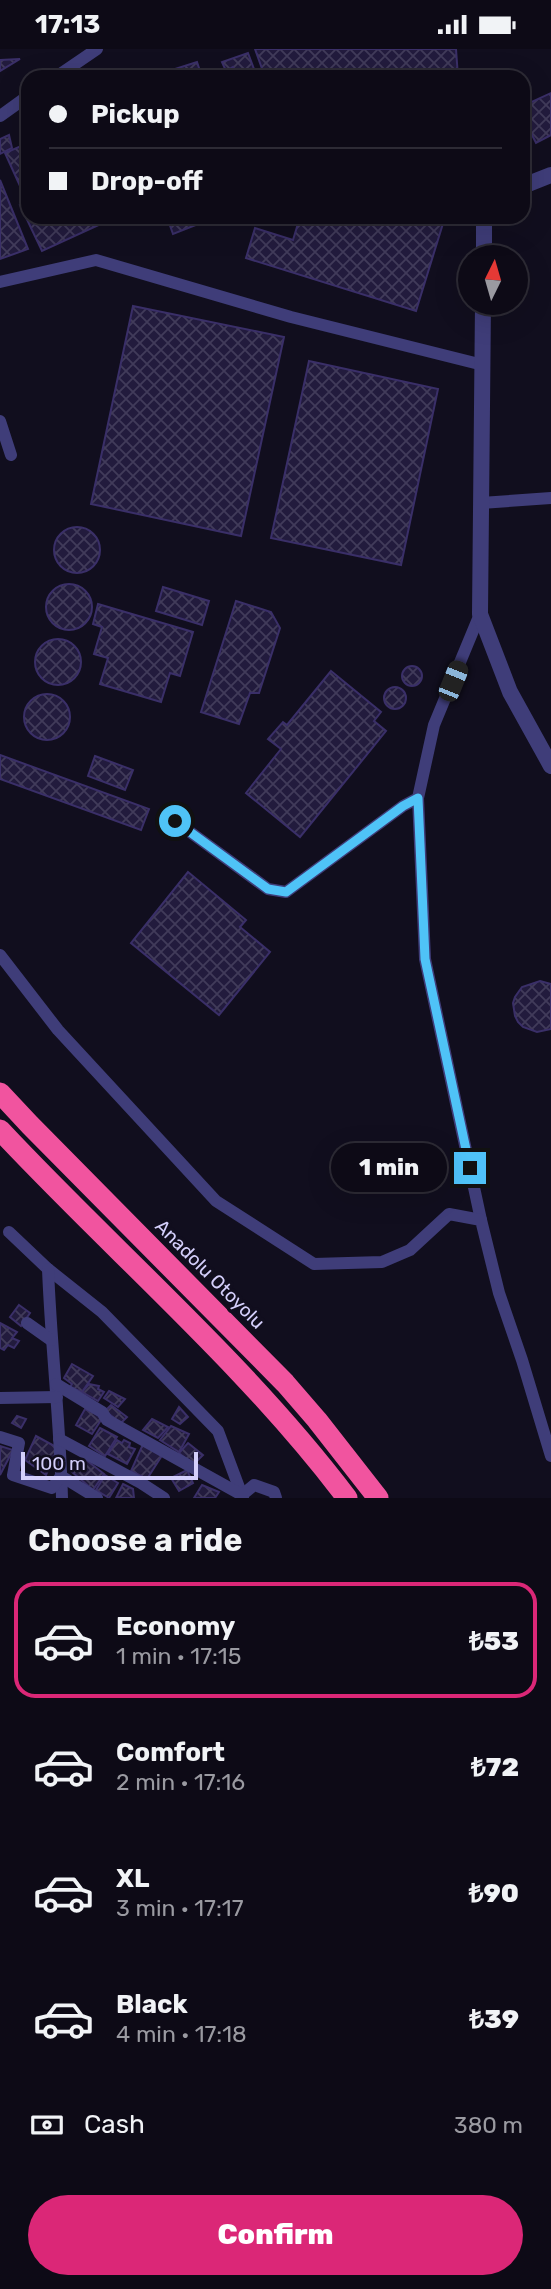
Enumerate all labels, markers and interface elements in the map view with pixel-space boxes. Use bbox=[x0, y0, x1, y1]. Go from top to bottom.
text: 17:13 bbox=[35, 9, 100, 40]
text: Pickup bbox=[91, 99, 180, 130]
text: Drop-off bbox=[91, 166, 203, 197]
north arrow bbox=[458, 245, 528, 315]
map controls bbox=[458, 245, 528, 315]
car bbox=[436, 658, 471, 704]
route start bbox=[159, 805, 191, 837]
callout: 1 min bbox=[330, 1143, 446, 1193]
route end bbox=[454, 1152, 486, 1184]
text: 1 min bbox=[359, 1153, 419, 1181]
street label: Anadolu Otoyolu bbox=[150, 1214, 270, 1334]
scale bar bbox=[21, 1449, 198, 1481]
text: 100 m bbox=[32, 1452, 86, 1475]
text: Choose a ride bbox=[28, 1521, 242, 1559]
icon: car bbox=[32, 1609, 95, 1672]
text: Economy bbox=[116, 1611, 235, 1642]
text: ₺53 bbox=[469, 1626, 519, 1657]
text: 1 min · 17:15 bbox=[116, 1642, 241, 1670]
icon: car bbox=[32, 1735, 95, 1798]
text: Comfort bbox=[116, 1737, 225, 1768]
text: ₺72 bbox=[471, 1752, 519, 1783]
text: 2 min · 17:16 bbox=[116, 1768, 245, 1796]
icon: car bbox=[32, 1861, 95, 1924]
text: XL bbox=[116, 1863, 149, 1894]
text: ₺90 bbox=[469, 1878, 519, 1909]
text: 3 min · 17:17 bbox=[116, 1894, 243, 1922]
icon: car bbox=[32, 1987, 95, 2050]
text: Black bbox=[116, 1989, 188, 2020]
text: ₺39 bbox=[469, 2004, 519, 2035]
text: 4 min · 17:18 bbox=[116, 2020, 247, 2048]
icon: cash bbox=[28, 2106, 66, 2144]
text: Cash bbox=[84, 2109, 145, 2140]
text: 380 m bbox=[454, 2111, 523, 2139]
button: Confirm bbox=[28, 2195, 523, 2275]

